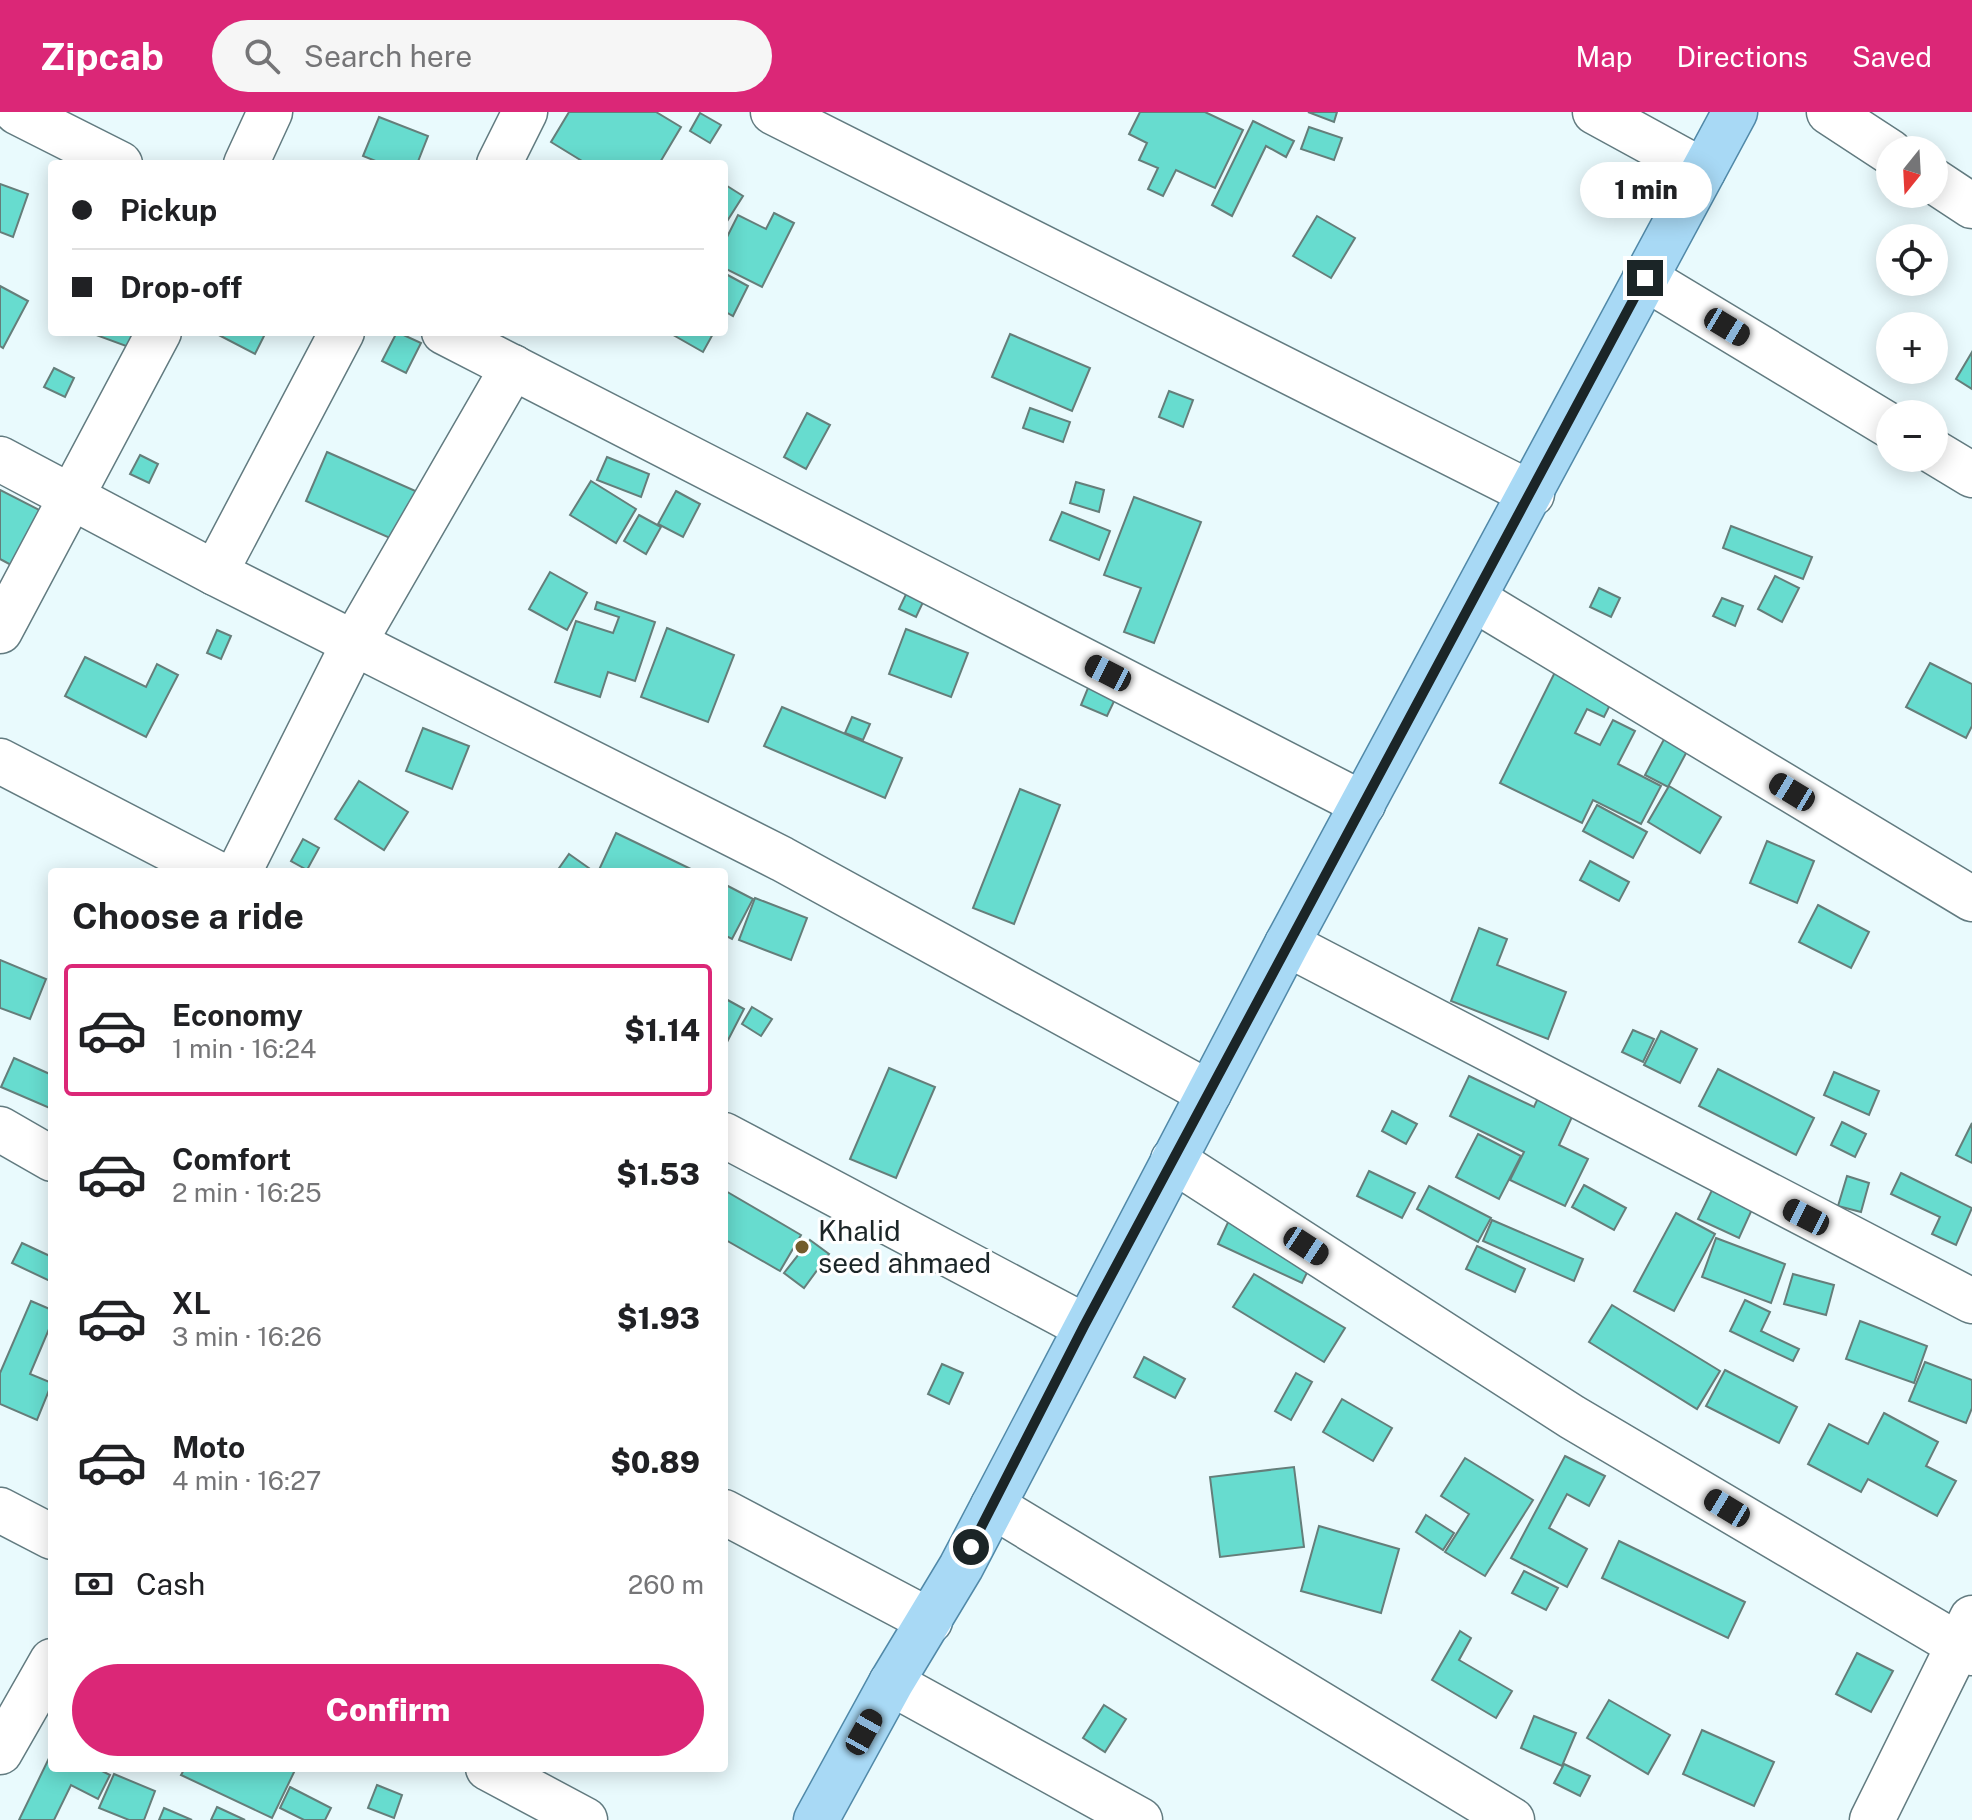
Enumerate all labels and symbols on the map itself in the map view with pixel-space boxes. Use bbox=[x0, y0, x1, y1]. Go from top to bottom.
north arrow bbox=[1876, 136, 1948, 208]
callout: 1 min bbox=[1579, 162, 1711, 218]
route end bbox=[1627, 260, 1663, 296]
car bbox=[1700, 304, 1754, 350]
car bbox=[1081, 651, 1135, 695]
car bbox=[1765, 769, 1819, 815]
car bbox=[1779, 1195, 1833, 1239]
place label: Khalid seed ahmaed bbox=[818, 1214, 991, 1279]
car bbox=[1279, 1223, 1333, 1269]
marker: Khalid seed ahmaed bbox=[793, 1238, 811, 1256]
car bbox=[1700, 1485, 1754, 1531]
route start bbox=[953, 1529, 989, 1565]
car bbox=[842, 1705, 886, 1759]

